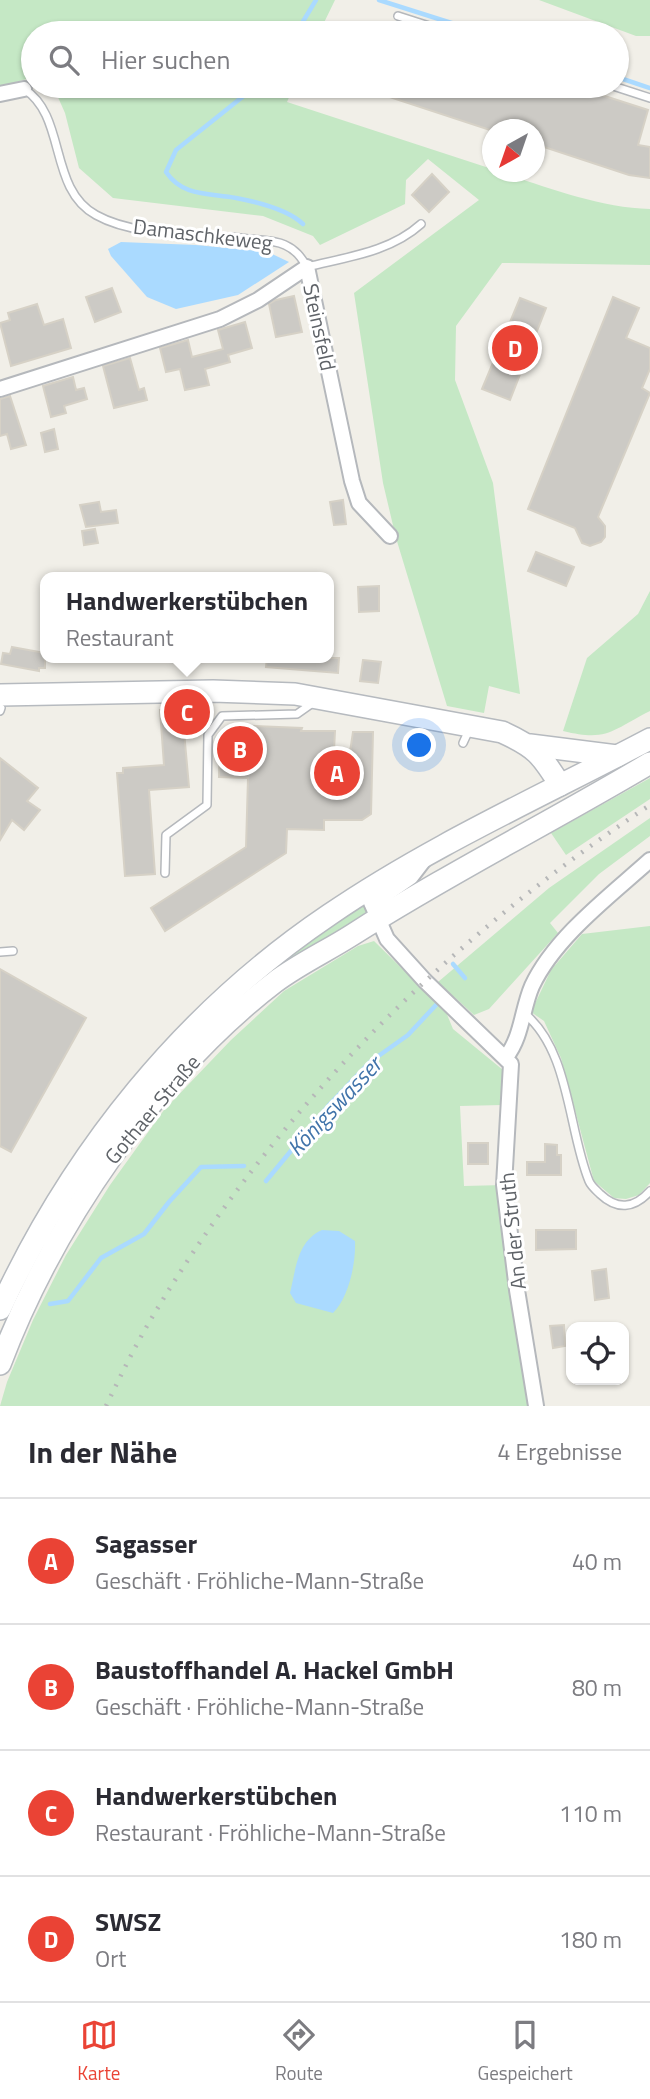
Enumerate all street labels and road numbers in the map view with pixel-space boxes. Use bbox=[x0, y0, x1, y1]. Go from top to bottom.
street label: Damaschkeweg bbox=[132, 210, 275, 258]
street label: Steinsfeld bbox=[295, 281, 345, 373]
street label: Gothaer Straße bbox=[96, 1047, 208, 1171]
street label: An der Struth bbox=[490, 1171, 534, 1291]

